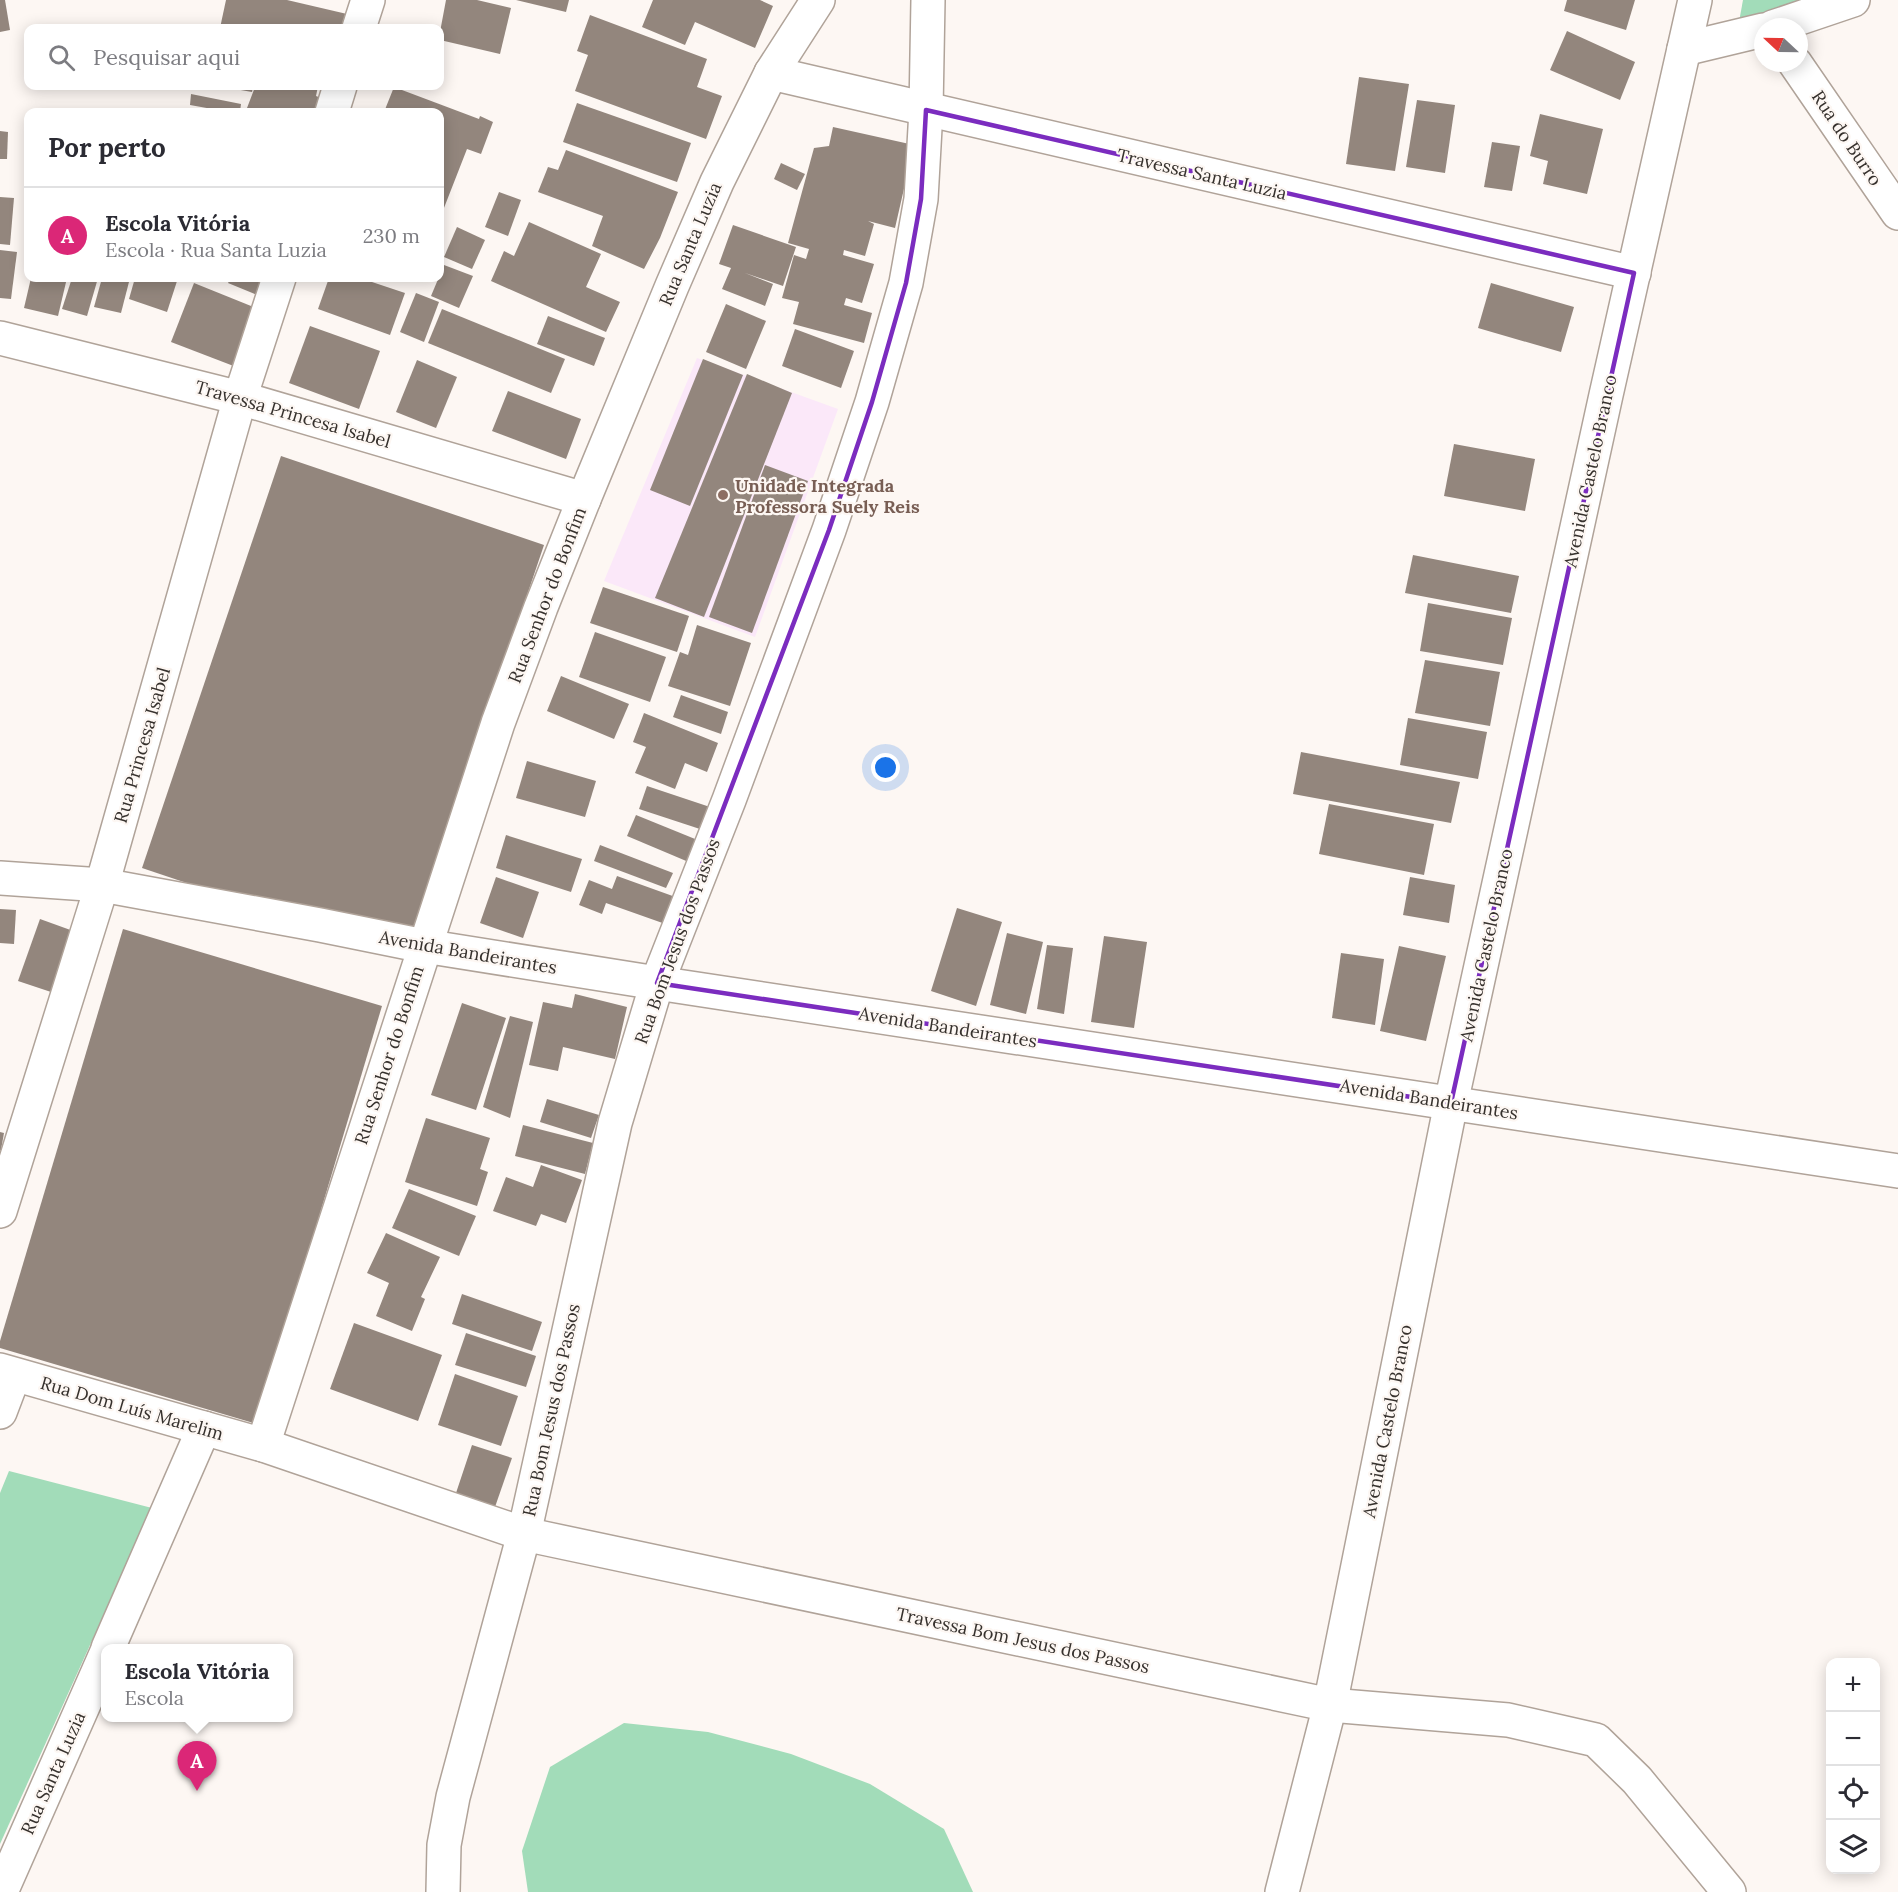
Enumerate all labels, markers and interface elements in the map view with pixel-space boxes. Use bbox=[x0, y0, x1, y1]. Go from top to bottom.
north arrow bbox=[1754, 18, 1808, 72]
search box bbox=[24, 24, 444, 90]
icon: search bbox=[45, 41, 78, 74]
text: Pesquisar aqui bbox=[93, 43, 240, 71]
street label: Rua do Burro bbox=[1807, 86, 1887, 190]
text: Por perto bbox=[48, 131, 166, 164]
street label: Travessa Santa Luzia bbox=[1115, 143, 1289, 205]
street label: Rua Santa Luzia bbox=[654, 179, 726, 309]
text: Escola Vitória bbox=[105, 209, 250, 237]
text: A bbox=[61, 223, 74, 248]
text: 230 m bbox=[363, 223, 420, 248]
text: Escola · Rua Santa Luzia bbox=[105, 237, 327, 262]
street label: Avenida Castelo Branco bbox=[1558, 373, 1622, 570]
street label: Travessa Princesa Isabel bbox=[193, 375, 394, 453]
place label: Unidade Integrada Professora Suely Reis bbox=[735, 474, 920, 518]
marker: Unidade Integrada Professora Suely Reis bbox=[716, 488, 730, 502]
street label: Rua Senhor do Bonfim bbox=[503, 504, 591, 686]
street label: Rua Princesa Isabel bbox=[109, 664, 175, 826]
your location bbox=[871, 753, 900, 782]
street label: Rua Bom Jesus dos Passos bbox=[629, 835, 725, 1047]
street label: Avenida Castelo Branco bbox=[1454, 847, 1518, 1044]
street label: Avenida Bandeirantes bbox=[376, 925, 559, 979]
street label: Rua Senhor do Bonfim bbox=[349, 963, 429, 1147]
street label: Avenida Bandeirantes bbox=[856, 1001, 1039, 1052]
street label: Avenida Bandeirantes bbox=[1337, 1073, 1520, 1124]
street label: Rua Bom Jesus dos Passos bbox=[517, 1302, 585, 1518]
street label: Avenida Castelo Branco bbox=[1357, 1322, 1417, 1521]
street label: Rua Dom Luís Marelim bbox=[38, 1371, 226, 1445]
street label: Travessa Bom Jesus dos Passos bbox=[894, 1602, 1152, 1678]
popup bbox=[101, 1644, 293, 1722]
text: Escola Vitória bbox=[124, 1657, 270, 1685]
map controls bbox=[1826, 1658, 1880, 1874]
button: + bbox=[1826, 1658, 1880, 1712]
text: Escola bbox=[124, 1685, 184, 1710]
street label: Rua Santa Luzia bbox=[16, 1708, 90, 1838]
button: − bbox=[1826, 1712, 1880, 1766]
pin: A bbox=[178, 1742, 216, 1791]
button: locate bbox=[1826, 1766, 1880, 1820]
button: layers bbox=[1826, 1820, 1880, 1874]

